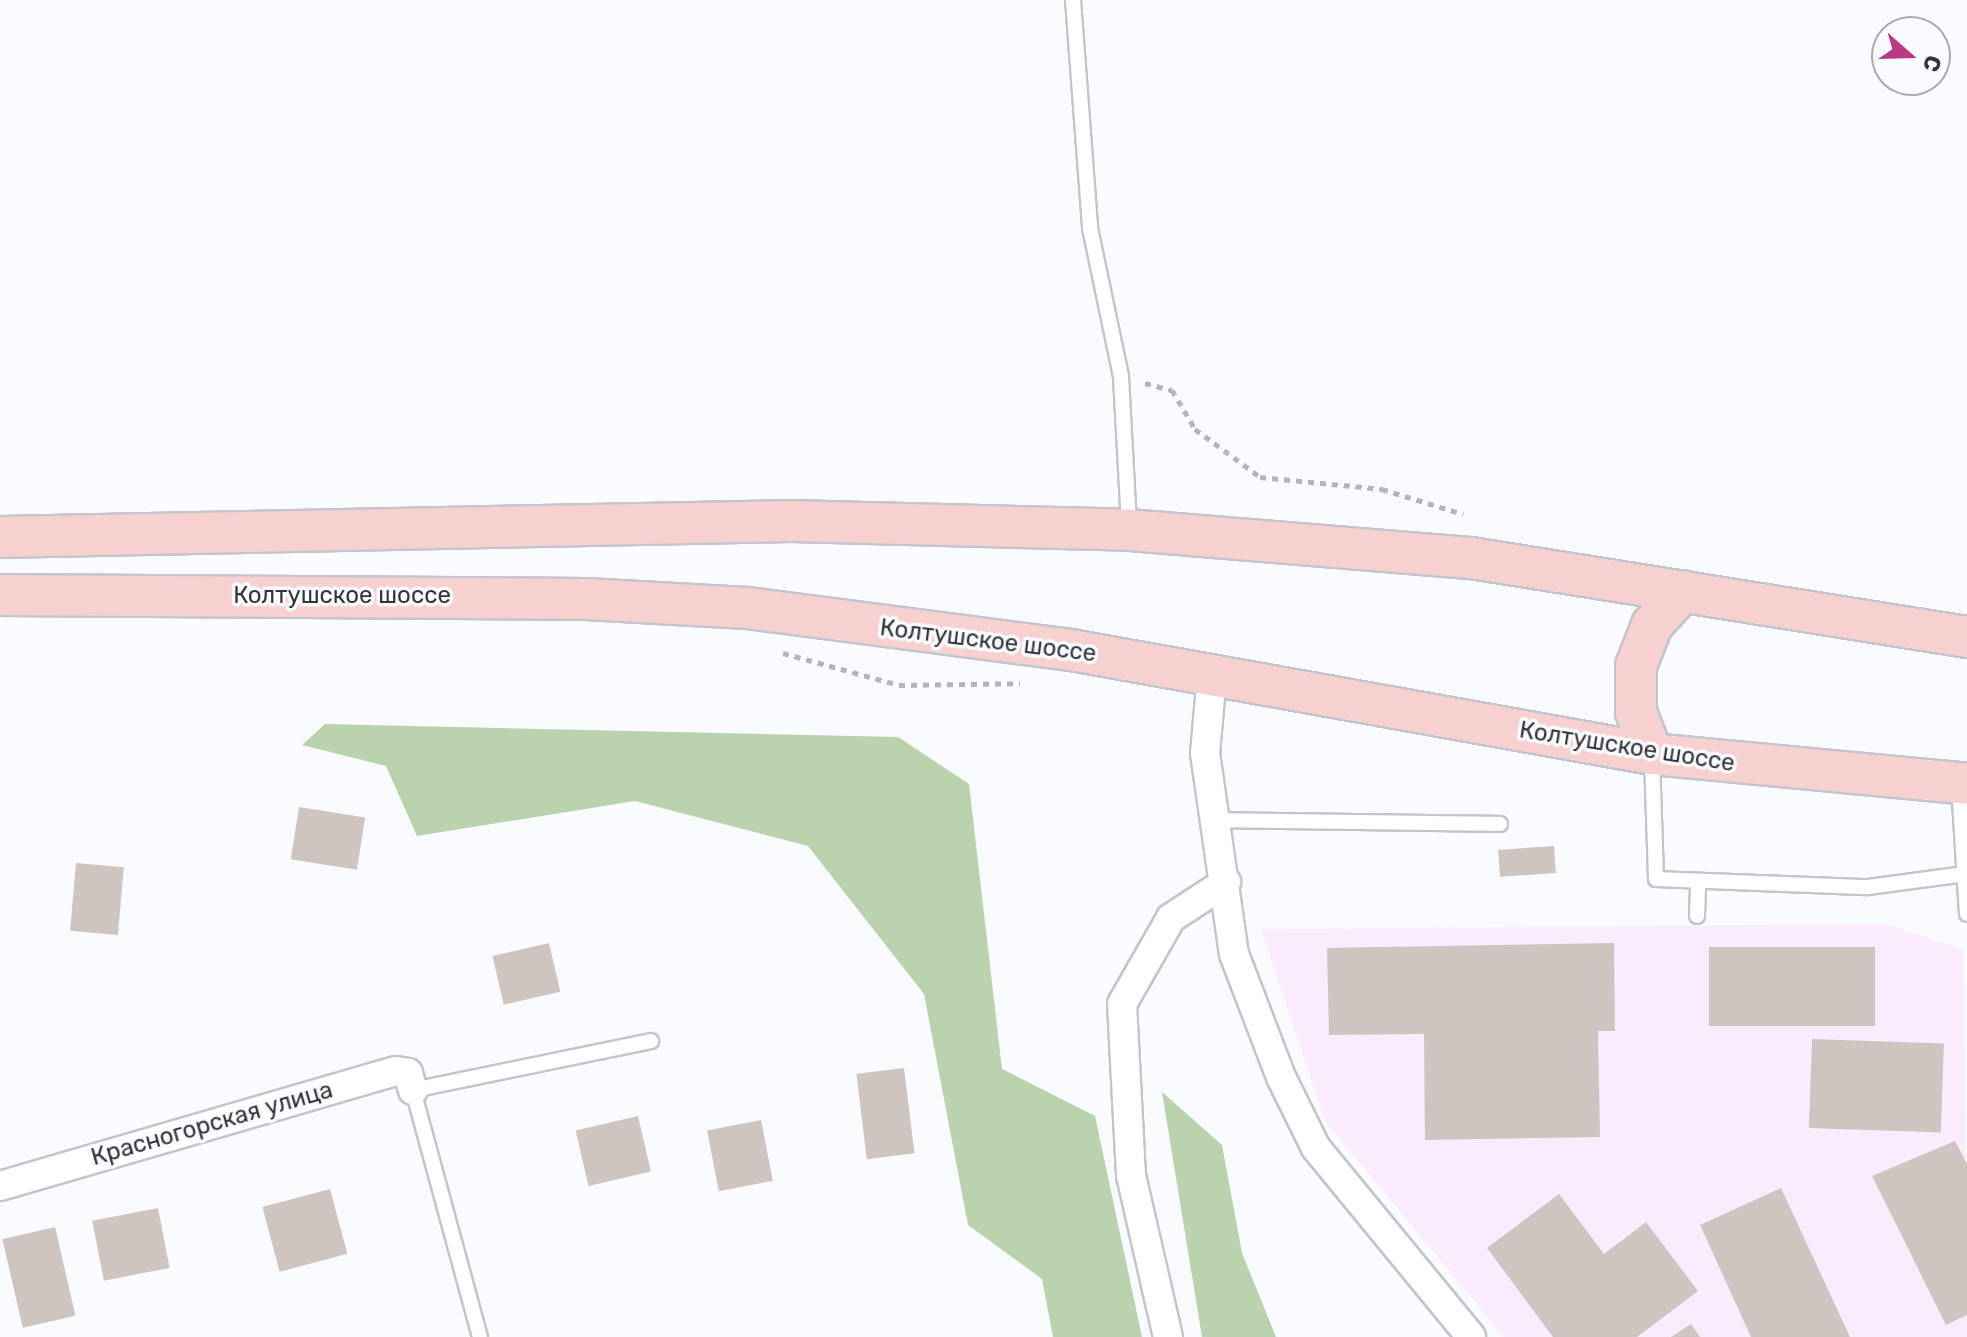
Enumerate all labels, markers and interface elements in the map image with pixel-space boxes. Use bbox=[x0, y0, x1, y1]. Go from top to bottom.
north arrow bbox=[1871, 16, 1951, 96]
text: С bbox=[1917, 52, 1947, 76]
street label: Колтушское шоссе bbox=[233, 582, 451, 610]
street label: Колтушское шоссе bbox=[878, 613, 1098, 669]
street label: Колтушское шоссе bbox=[1517, 716, 1737, 778]
street label: Красногорская улица bbox=[88, 1076, 336, 1172]

